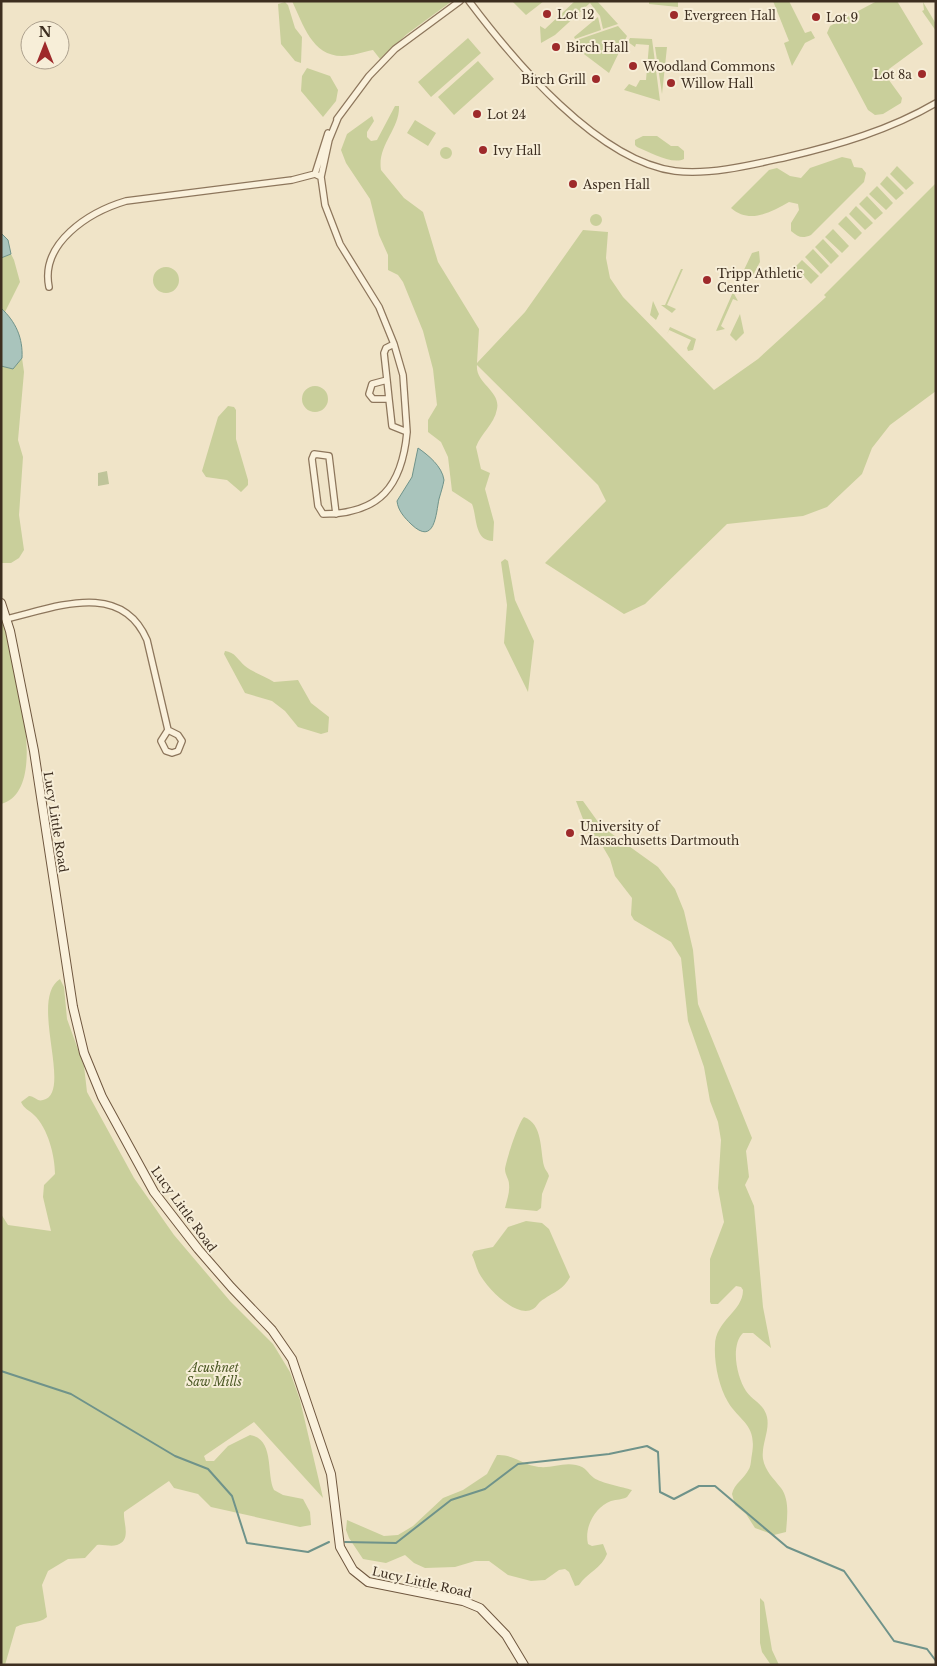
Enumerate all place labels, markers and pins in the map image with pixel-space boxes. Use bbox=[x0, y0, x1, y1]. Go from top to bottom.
place label: Lot 12 bbox=[557, 7, 594, 22]
marker: Lot 12 bbox=[541, 8, 553, 20]
place label: Evergreen Hall bbox=[684, 8, 776, 23]
marker: Evergreen Hall bbox=[668, 9, 680, 21]
place label: Lot 9 bbox=[826, 10, 858, 25]
marker: Lot 9 bbox=[810, 11, 822, 23]
place label: Birch Hall bbox=[566, 40, 629, 55]
marker: Birch Hall bbox=[550, 41, 562, 53]
place label: Woodland Commons bbox=[642, 59, 775, 74]
marker: Woodland Commons bbox=[627, 60, 639, 72]
place label: Lot 8a bbox=[874, 67, 912, 82]
marker: Lot 8a bbox=[916, 68, 928, 80]
place label: Birch Grill bbox=[521, 72, 586, 87]
marker: Birch Grill bbox=[590, 73, 602, 85]
place label: Willow Hall bbox=[680, 76, 753, 91]
marker: Willow Hall bbox=[665, 77, 677, 89]
place label: Lot 24 bbox=[487, 107, 526, 122]
marker: Lot 24 bbox=[471, 108, 483, 120]
place label: Ivy Hall bbox=[493, 143, 541, 158]
marker: Ivy Hall bbox=[477, 144, 489, 156]
place label: Aspen Hall bbox=[582, 177, 650, 192]
marker: Aspen Hall bbox=[567, 178, 579, 190]
place label: Tripp Athletic Center bbox=[717, 266, 803, 295]
marker: Tripp Athletic Center bbox=[701, 274, 713, 286]
place label: University of Massachusetts Dartmouth bbox=[580, 819, 739, 848]
marker: University of Massachusetts Dartmouth bbox=[564, 827, 576, 839]

